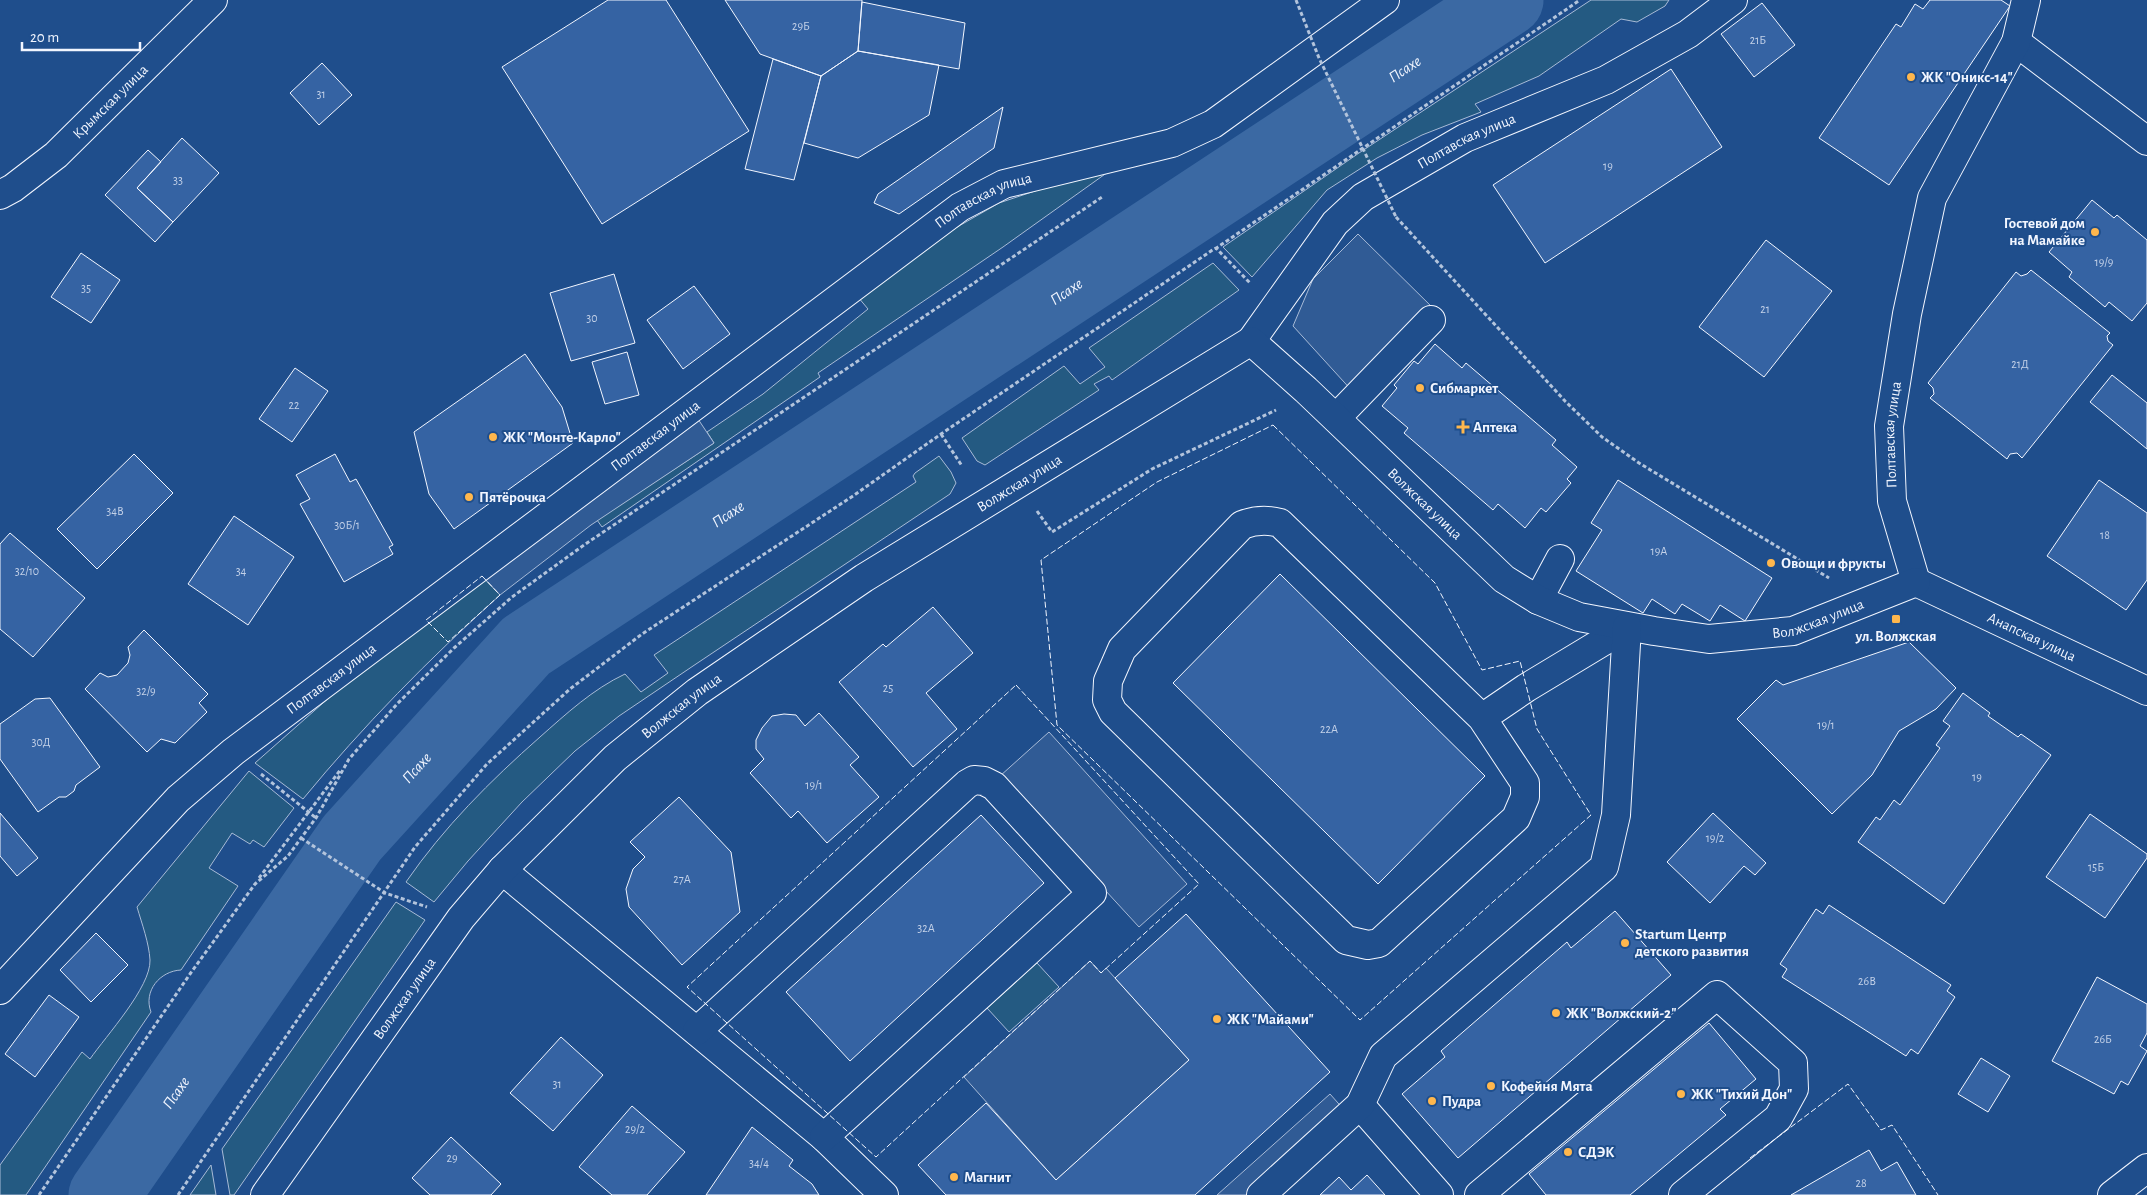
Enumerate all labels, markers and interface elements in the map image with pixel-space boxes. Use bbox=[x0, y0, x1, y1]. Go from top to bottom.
scale bar bbox=[22, 20, 140, 52]
house number: 29Б bbox=[792, 20, 810, 32]
text: 20 m bbox=[30, 30, 59, 45]
house number: 21Б bbox=[1750, 34, 1766, 46]
water label: Псахе bbox=[1386, 53, 1424, 85]
street label: Крымская улица bbox=[70, 62, 151, 142]
place label: ЖК "Оникс-14" bbox=[1921, 70, 2013, 85]
marker: ЖК "Оникс-14" bbox=[1905, 71, 1917, 83]
house number: 31 bbox=[316, 88, 326, 100]
street label: Полтавская улица bbox=[1415, 111, 1518, 172]
house number: 19 bbox=[1603, 160, 1613, 172]
street label: Полтавская улица bbox=[932, 171, 1033, 231]
house number: 33 bbox=[173, 174, 183, 186]
place label: Гостевой дом на Мамайке bbox=[2004, 216, 2085, 248]
marker: Гостевой дом на Мамайке bbox=[2089, 226, 2101, 238]
house number: 19/9 bbox=[2095, 256, 2114, 268]
water label: Псахе bbox=[1047, 275, 1085, 308]
house number: 35 bbox=[81, 282, 91, 294]
house number: 21 bbox=[1760, 303, 1770, 315]
house number: 30 bbox=[586, 312, 598, 324]
house number: 21Д bbox=[2011, 358, 2029, 370]
street label: Полтавская улица bbox=[1882, 380, 1904, 488]
place label: Сибмаркет bbox=[1430, 381, 1498, 396]
marker: Сибмаркет bbox=[1414, 382, 1426, 394]
street label: Полтавская улица bbox=[608, 398, 703, 474]
house number: 22 bbox=[289, 399, 300, 411]
place label: Аптека bbox=[1473, 420, 1517, 435]
marker: Аптека bbox=[1457, 421, 1469, 433]
place label: ЖК "Монте-Карло" bbox=[503, 430, 621, 445]
marker: ЖК "Монте-Карло" bbox=[487, 431, 499, 443]
street label: Волжская улица bbox=[974, 452, 1065, 515]
street label: Волжская улица bbox=[1385, 465, 1465, 543]
place label: Пятёрочка bbox=[479, 490, 546, 505]
marker: Пятёрочка bbox=[463, 491, 475, 503]
water label: Псахе bbox=[709, 498, 747, 531]
house number: 34В bbox=[106, 505, 124, 517]
house number: 30Б/1 bbox=[334, 519, 360, 531]
house number: 18 bbox=[2100, 529, 2110, 541]
house number: 19А bbox=[1651, 545, 1667, 557]
place label: Овощи и фрукты bbox=[1781, 556, 1886, 571]
marker: Овощи и фрукты bbox=[1765, 557, 1777, 569]
house number: 32/10 bbox=[15, 565, 39, 577]
house number: 34 bbox=[236, 565, 247, 577]
street label: Волжская улица bbox=[1771, 597, 1866, 641]
street label: Анапская улица bbox=[1985, 610, 2078, 664]
marker: ул. Волжская bbox=[1890, 613, 1902, 625]
place label: ул. Волжская bbox=[1854, 629, 1937, 644]
street label: Полтавская улица bbox=[284, 641, 379, 717]
street label: Волжская улица bbox=[639, 671, 724, 742]
house number: 25 bbox=[883, 682, 893, 694]
house number: 32/9 bbox=[136, 685, 156, 697]
house number: 19/1 bbox=[1817, 719, 1835, 731]
house number: 22А bbox=[1320, 723, 1338, 735]
house number: 30Д bbox=[31, 736, 51, 748]
water label: Псахе bbox=[399, 750, 434, 786]
house number: 19 bbox=[1972, 771, 1982, 783]
house number: 19/1 bbox=[805, 779, 823, 791]
house number: 19/2 bbox=[1706, 832, 1725, 844]
house number: 15Б bbox=[2088, 861, 2104, 873]
house number: 27А bbox=[673, 873, 691, 885]
house number: 32А bbox=[917, 922, 935, 934]
place label: Startum Центр детского развития bbox=[1635, 927, 1749, 959]
marker: Startum Центр детского развития bbox=[1619, 937, 1631, 949]
street label: Волжская улица bbox=[371, 955, 439, 1042]
house number: 26В bbox=[1858, 975, 1876, 987]
place label: ЖК "Волжский-2" bbox=[1566, 1006, 1677, 1021]
marker: ЖК "Волжский-2" bbox=[1550, 1007, 1562, 1019]
place label: ЖК "Майами" bbox=[1227, 1012, 1314, 1027]
marker: ЖК "Майами" bbox=[1211, 1013, 1223, 1025]
house number: 26Б bbox=[2094, 1033, 2112, 1045]
water label: Псахе bbox=[160, 1074, 193, 1112]
house number: 31 bbox=[552, 1078, 562, 1090]
place label: Кофейня Мята bbox=[1501, 1079, 1593, 1094]
marker: Кофейня Мята bbox=[1485, 1080, 1497, 1092]
place label: ЖК "Тихий Дон" bbox=[1691, 1087, 1792, 1102]
marker: ЖК "Тихий Дон" bbox=[1675, 1088, 1687, 1100]
place label: Пудра bbox=[1442, 1094, 1481, 1109]
marker: Пудра bbox=[1426, 1095, 1438, 1107]
house number: 29/2 bbox=[625, 1123, 646, 1135]
place label: СДЭК bbox=[1578, 1145, 1614, 1160]
marker: СДЭК bbox=[1562, 1146, 1574, 1158]
house number: 29 bbox=[446, 1152, 458, 1164]
house number: 34/4 bbox=[749, 1157, 769, 1169]
place label: Магнит bbox=[964, 1170, 1011, 1185]
marker: Магнит bbox=[948, 1171, 960, 1183]
house number: 28 bbox=[1855, 1177, 1867, 1189]

